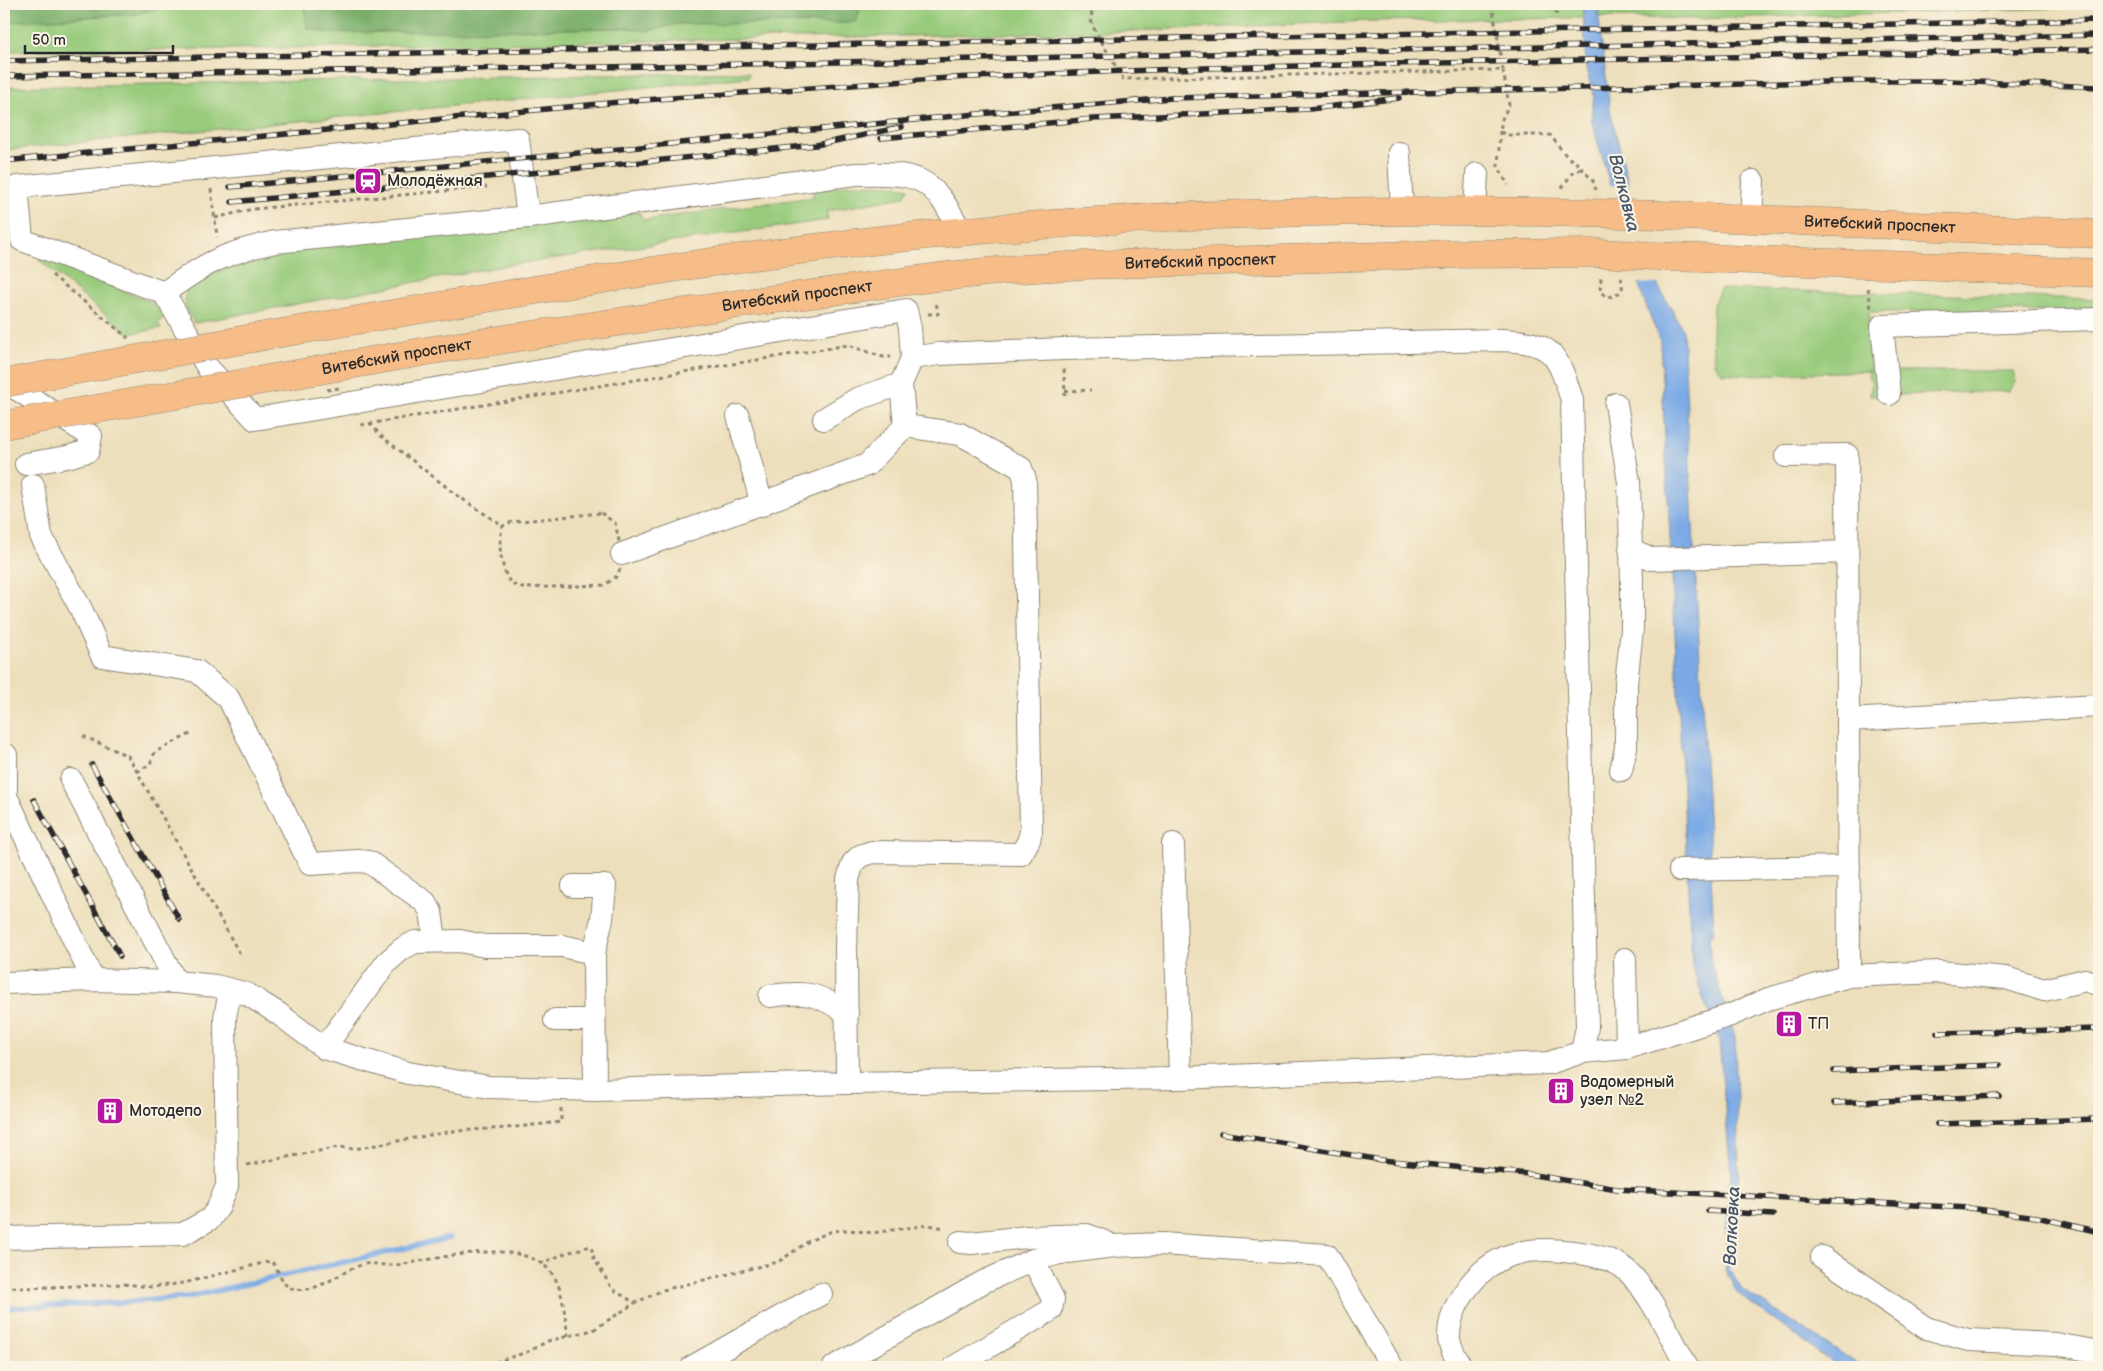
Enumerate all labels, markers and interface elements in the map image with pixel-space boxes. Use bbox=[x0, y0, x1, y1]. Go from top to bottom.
scale bar bbox=[25, 22, 172, 54]
text: 50 m bbox=[32, 31, 66, 50]
water label: Волковка bbox=[1604, 152, 1644, 234]
station icon: Молодёжная bbox=[353, 166, 383, 196]
place label: Молодёжная bbox=[387, 172, 483, 191]
street label: Витебский проспект bbox=[1804, 212, 1957, 237]
street label: Витебский проспект bbox=[1124, 250, 1277, 273]
street label: Витебский проспект bbox=[721, 276, 874, 316]
street label: Витебский проспект bbox=[320, 335, 474, 379]
building icon: ТП bbox=[1774, 1009, 1804, 1039]
place label: ТП bbox=[1808, 1015, 1829, 1034]
place label: Водомерный узел №2 bbox=[1580, 1073, 1674, 1110]
building icon: Водомерный узел №2 bbox=[1546, 1076, 1576, 1106]
building icon: Мотодепо bbox=[95, 1096, 125, 1126]
place label: Мотодепо bbox=[129, 1102, 202, 1121]
water label: Волковка bbox=[1719, 1186, 1745, 1266]

